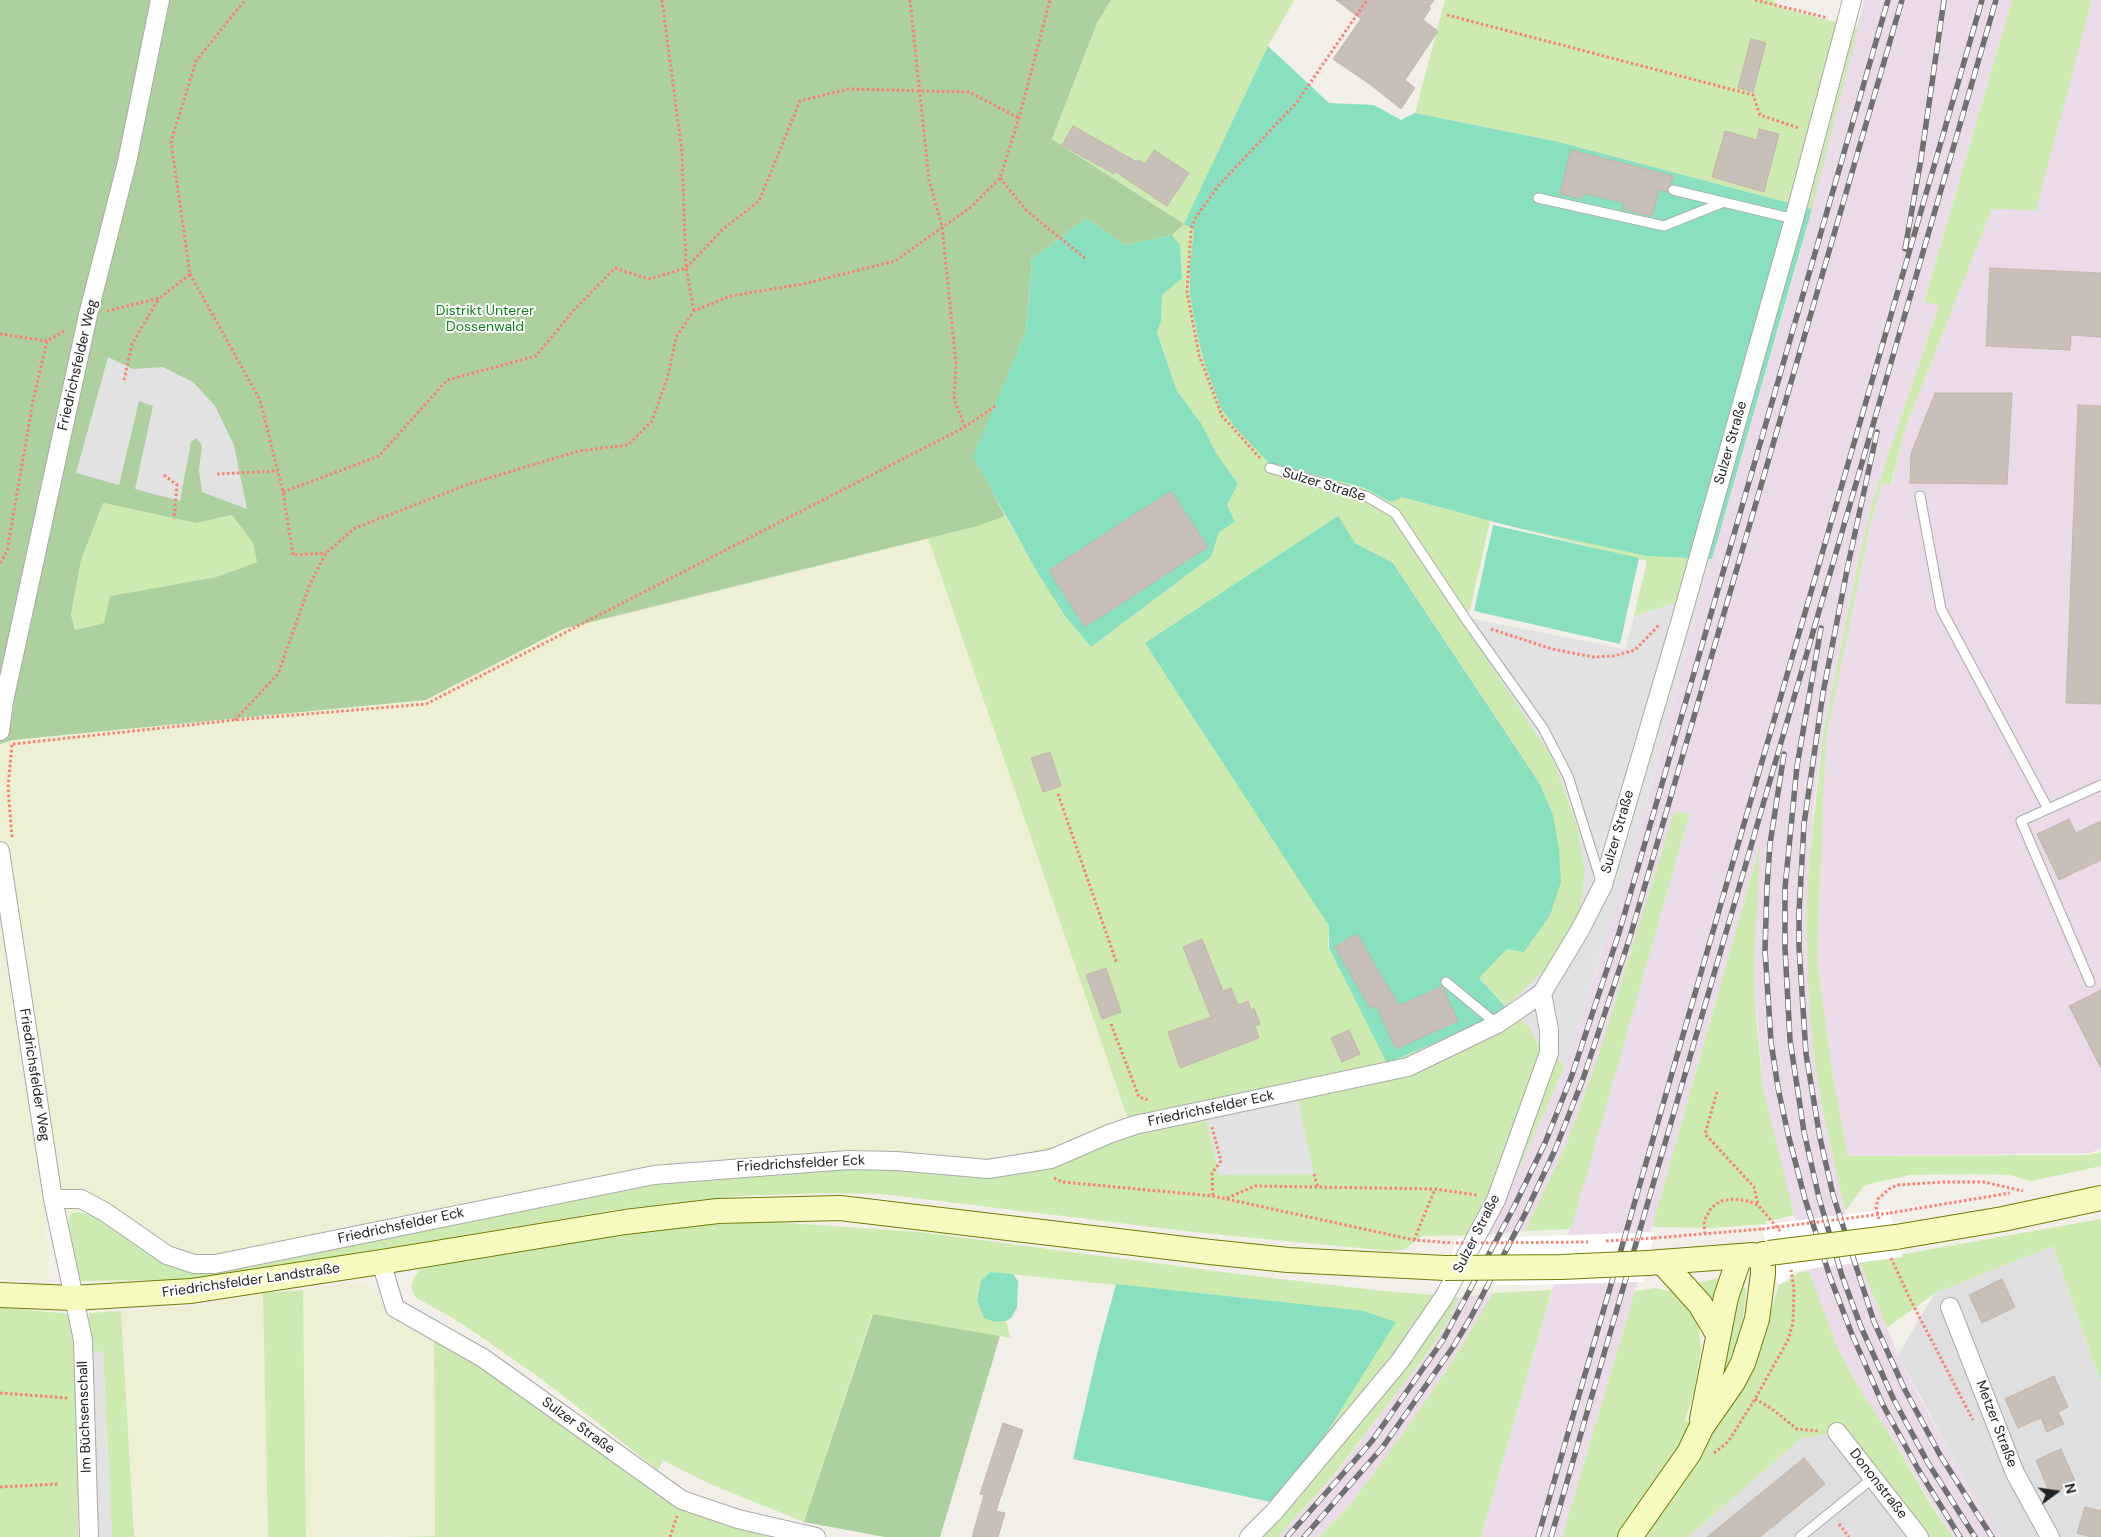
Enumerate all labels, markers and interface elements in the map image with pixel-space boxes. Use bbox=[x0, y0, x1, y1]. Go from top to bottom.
street label: Friedrichsfelder Weg bbox=[55, 298, 101, 432]
park label: Distrikt Unterer Dossenwald bbox=[436, 303, 534, 336]
street label: Sulzer Straße bbox=[1711, 399, 1751, 487]
street label: Sulzer Straße bbox=[1280, 464, 1368, 506]
street label: Sulzer Straße bbox=[1598, 788, 1638, 876]
street label: Friedrichsfelder Weg bbox=[15, 1007, 53, 1143]
street label: Friedrichsfelder Eck bbox=[1146, 1087, 1276, 1131]
street label: Friedrichsfelder Eck bbox=[736, 1152, 866, 1176]
street label: Sulzer Straße bbox=[1450, 1192, 1504, 1276]
street label: Friedrichsfelder Eck bbox=[336, 1204, 466, 1248]
street label: Friedrichsfelder Landstraße bbox=[161, 1260, 341, 1302]
street label: Im Büchsenschall bbox=[75, 1361, 95, 1473]
street label: Metzer Straße bbox=[1972, 1378, 2020, 1470]
street label: Sulzer Straße bbox=[538, 1394, 618, 1458]
street label: Dononstraße bbox=[1845, 1446, 1911, 1522]
north arrow bbox=[2031, 1467, 2081, 1517]
text: N bbox=[2061, 1481, 2081, 1496]

